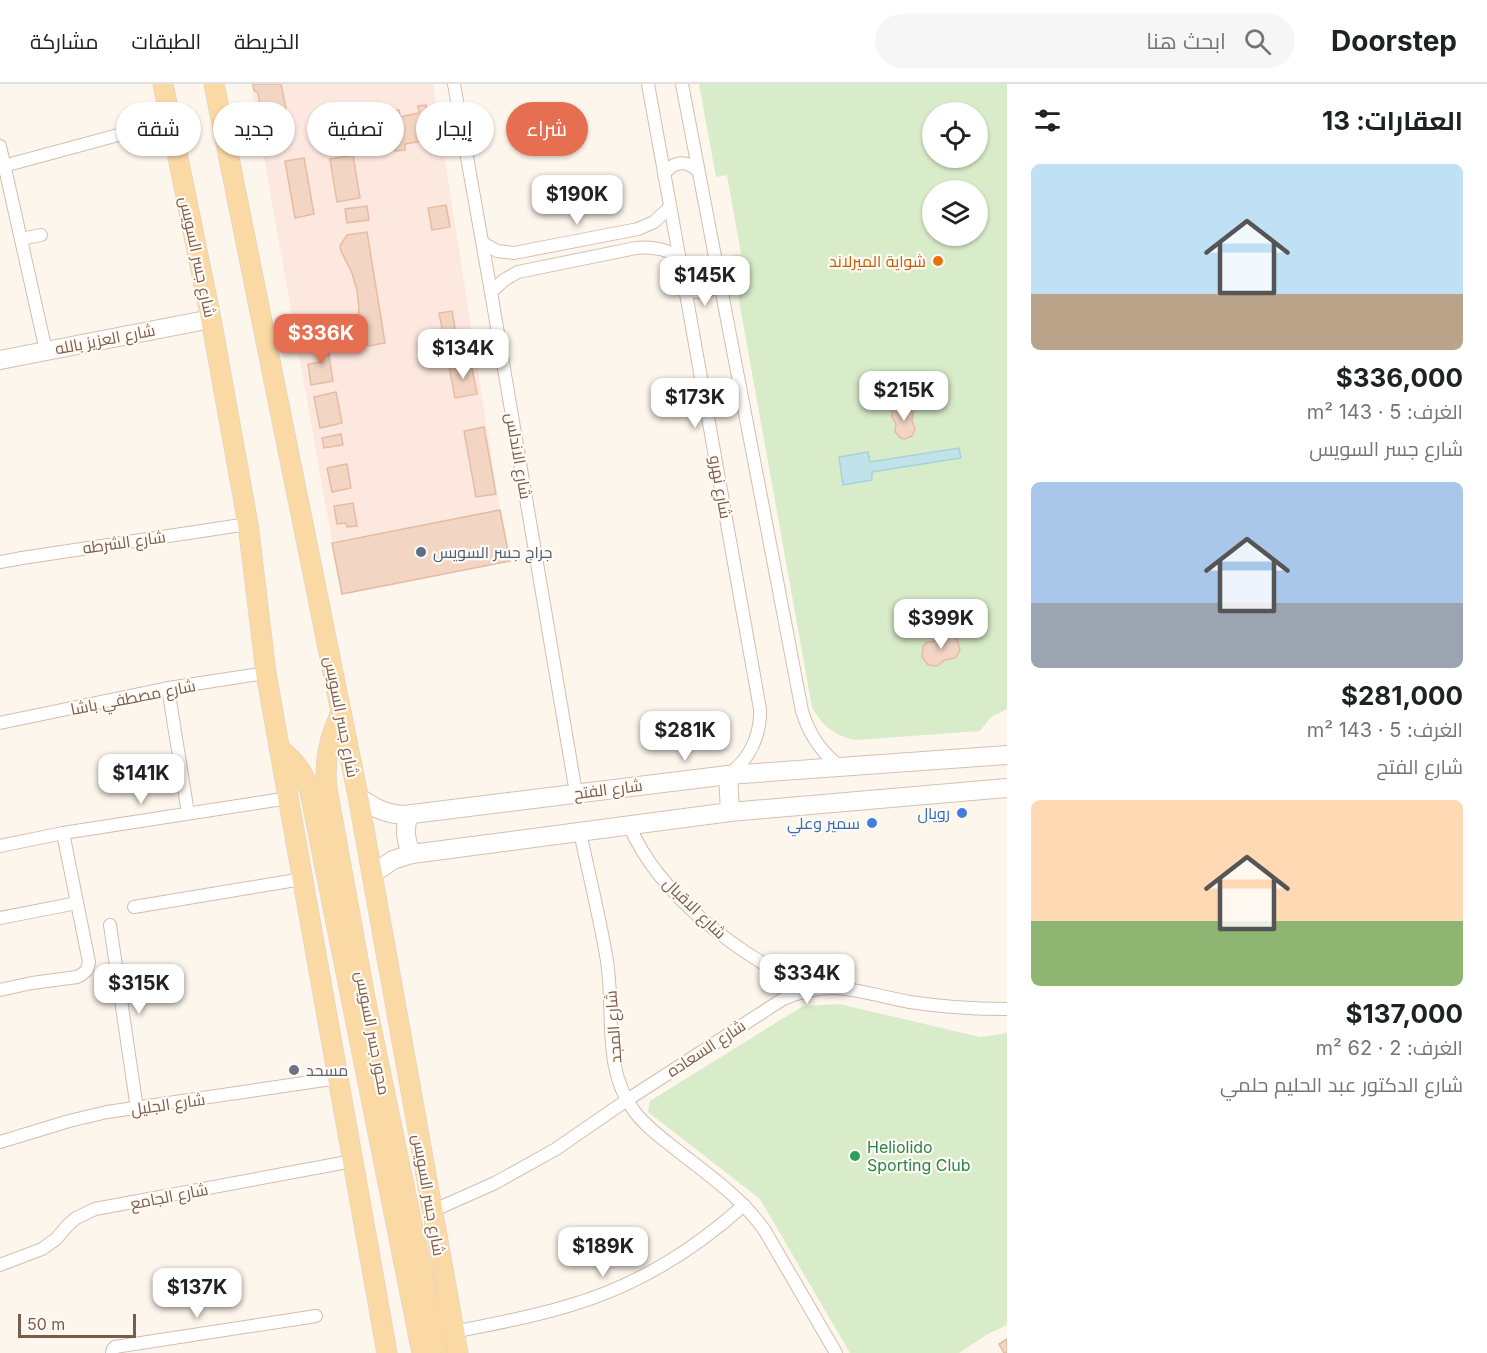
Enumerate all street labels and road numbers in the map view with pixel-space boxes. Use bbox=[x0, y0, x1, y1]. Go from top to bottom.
street label: شارع جسر السويس bbox=[173, 195, 221, 320]
street label: شارع العزيز بالله bbox=[53, 319, 157, 360]
street label: شارع الاندلس bbox=[500, 411, 536, 501]
street label: شارع نهرو bbox=[704, 454, 736, 521]
street label: شارع الشرطه bbox=[81, 526, 167, 560]
street label: شارع جسر السويس bbox=[318, 655, 364, 780]
street label: شارع مصطفي باشا bbox=[69, 675, 198, 723]
street label: شارع الفتح bbox=[572, 775, 644, 805]
street label: شارع الاقبال bbox=[658, 873, 731, 944]
street label: محور جسر السويس bbox=[350, 970, 395, 1097]
street label: شارع المجد bbox=[600, 990, 628, 1064]
street label: شارع السعاده bbox=[663, 1015, 750, 1083]
street label: شارع الجليل bbox=[130, 1089, 207, 1121]
street label: شارع جسر السويس bbox=[406, 1133, 450, 1258]
street label: شارع الجامع bbox=[128, 1179, 210, 1215]

